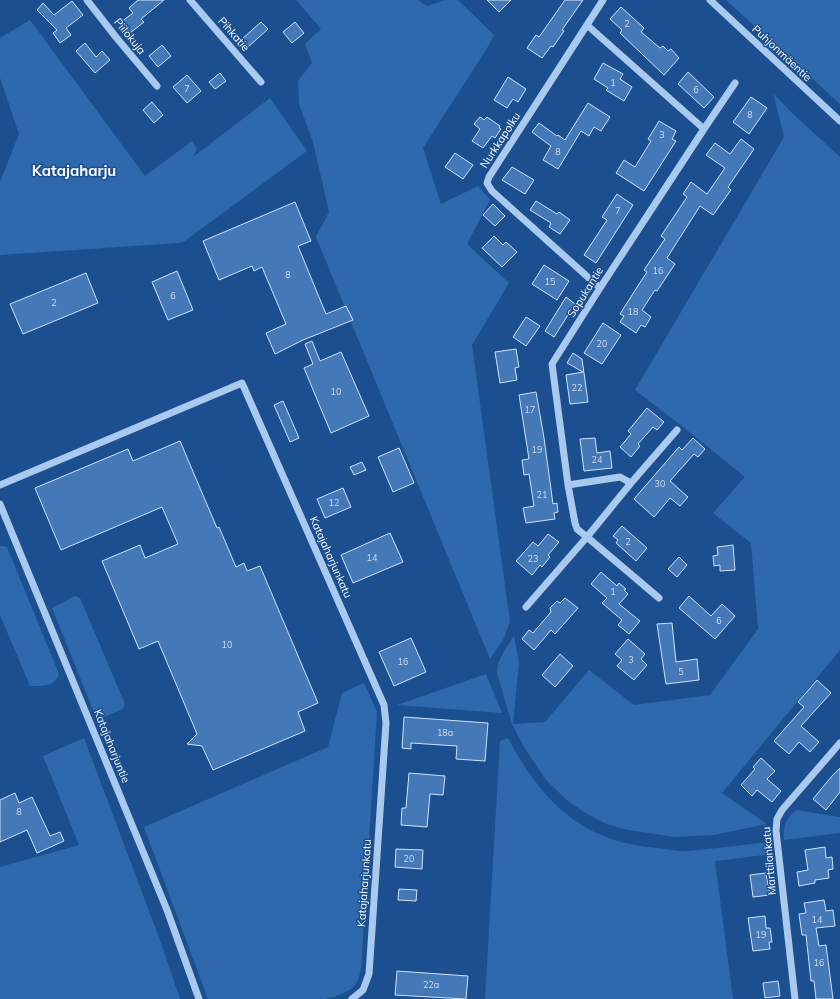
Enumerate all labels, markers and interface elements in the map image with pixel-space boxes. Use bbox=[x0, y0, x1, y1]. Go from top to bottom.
street label: Pihkatie bbox=[215, 14, 253, 54]
street label: Piilokuja bbox=[111, 15, 149, 57]
house number: 2 bbox=[624, 18, 630, 29]
street label: Puhjonmäentie bbox=[749, 22, 815, 84]
house number: 1 bbox=[610, 77, 616, 88]
house number: 7 bbox=[184, 83, 190, 94]
house number: 6 bbox=[693, 84, 699, 95]
street label: Nurkkapolku bbox=[477, 109, 523, 171]
house number: 8 bbox=[747, 109, 753, 120]
house number: 3 bbox=[659, 129, 665, 140]
house number: 8 bbox=[555, 146, 561, 157]
district label: Katajaharju bbox=[32, 161, 116, 180]
house number: 7 bbox=[615, 205, 621, 216]
street label: Sopukantie bbox=[564, 264, 606, 320]
house number: 16 bbox=[653, 265, 663, 276]
house number: 8 bbox=[285, 269, 291, 280]
house number: 15 bbox=[545, 276, 556, 287]
house number: 6 bbox=[170, 290, 176, 301]
house number: 2 bbox=[51, 297, 57, 308]
house number: 18 bbox=[628, 306, 638, 317]
house number: 20 bbox=[597, 338, 607, 349]
house number: 22 bbox=[572, 382, 582, 393]
house number: 10 bbox=[331, 386, 341, 397]
house number: 17 bbox=[525, 404, 535, 415]
house number: 19 bbox=[532, 444, 542, 455]
house number: 24 bbox=[592, 454, 603, 465]
house number: 30 bbox=[655, 478, 665, 489]
house number: 21 bbox=[537, 489, 547, 500]
house number: 12 bbox=[329, 497, 339, 508]
street label: Katajaharjunkatu bbox=[307, 514, 355, 600]
house number: 2 bbox=[625, 536, 631, 547]
house number: 14 bbox=[367, 552, 378, 563]
house number: 23 bbox=[528, 553, 538, 564]
house number: 1 bbox=[610, 586, 616, 597]
house number: 6 bbox=[716, 615, 722, 626]
house number: 10 bbox=[222, 639, 232, 650]
house number: 3 bbox=[628, 654, 634, 665]
house number: 16 bbox=[398, 656, 408, 667]
house number: 5 bbox=[678, 666, 684, 677]
street label: Katajaharjuntie bbox=[91, 707, 133, 785]
house number: 18a bbox=[437, 727, 453, 738]
house number: 8 bbox=[16, 806, 22, 817]
street label: Marttilankatu bbox=[759, 826, 779, 896]
street label: Katajaharjunkatu bbox=[354, 839, 374, 927]
house number: 20 bbox=[404, 853, 414, 864]
house number: 14 bbox=[812, 914, 823, 925]
house number: 19 bbox=[756, 929, 766, 940]
house number: 16 bbox=[814, 957, 824, 968]
house number: 22a bbox=[423, 979, 439, 990]

